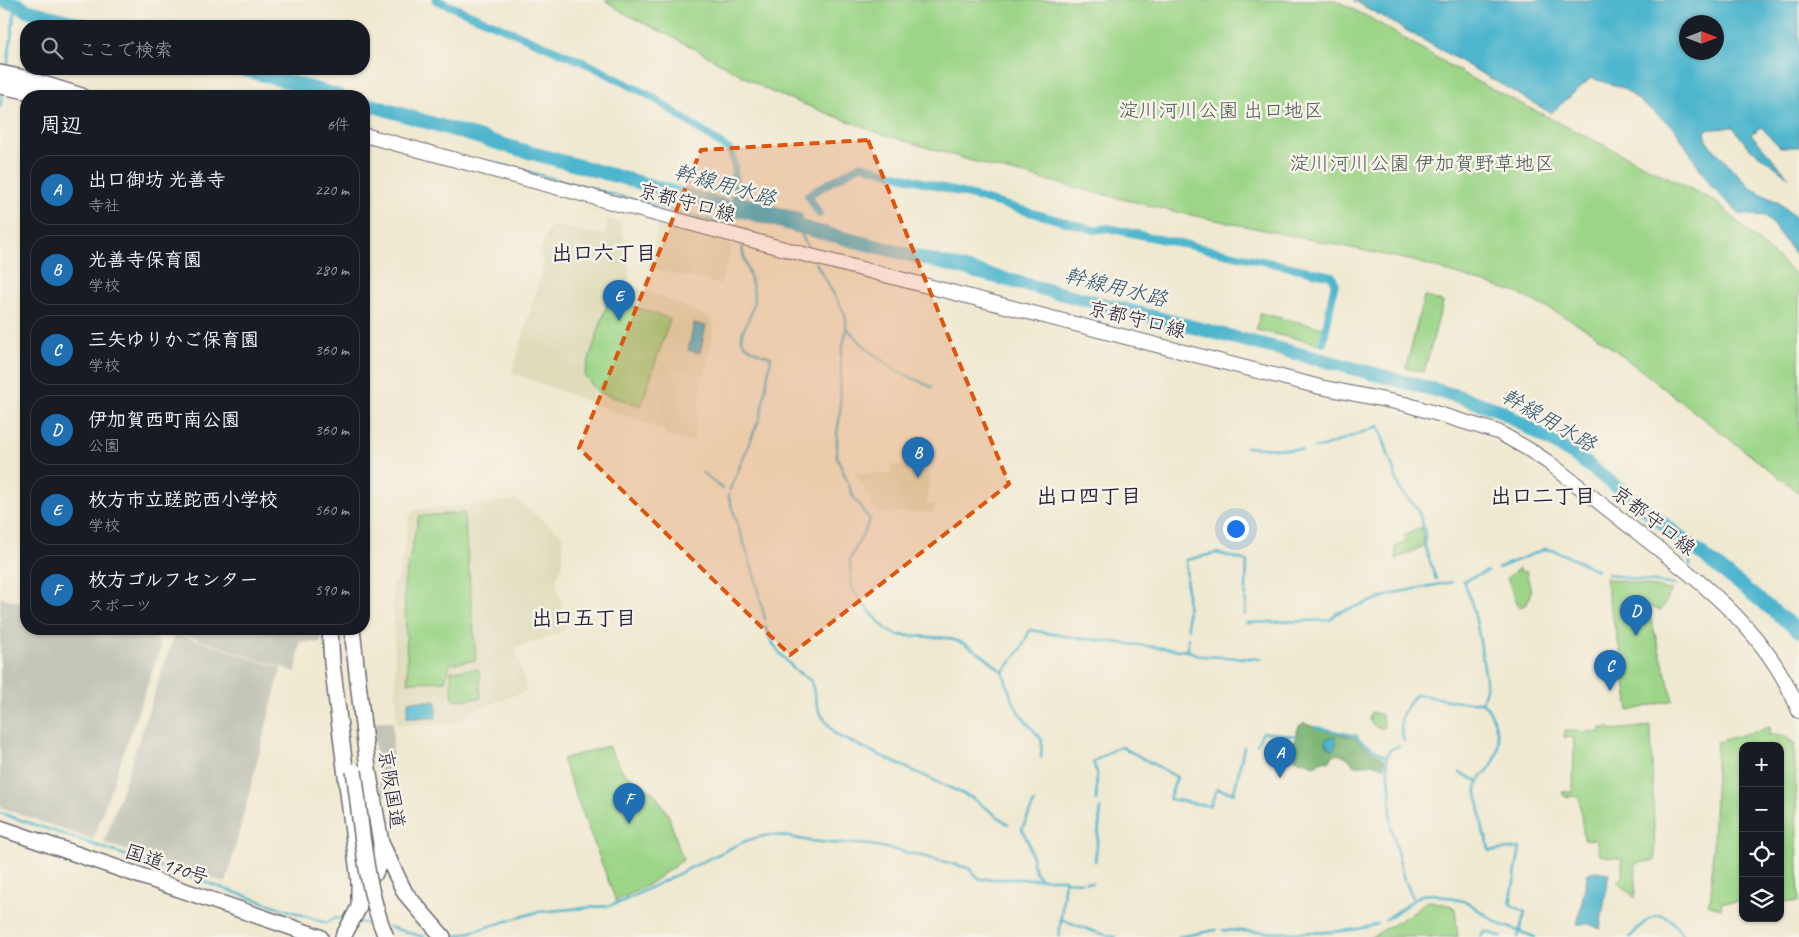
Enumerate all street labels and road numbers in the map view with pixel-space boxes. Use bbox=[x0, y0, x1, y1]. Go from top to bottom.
street label: 京都守口線 bbox=[635, 177, 738, 227]
street label: 京都守口線 bbox=[1085, 295, 1188, 344]
street label: 京都守口線 bbox=[1607, 480, 1701, 561]
street label: 京阪国道 bbox=[373, 748, 410, 831]
street label: 国道170号 bbox=[122, 838, 212, 890]

